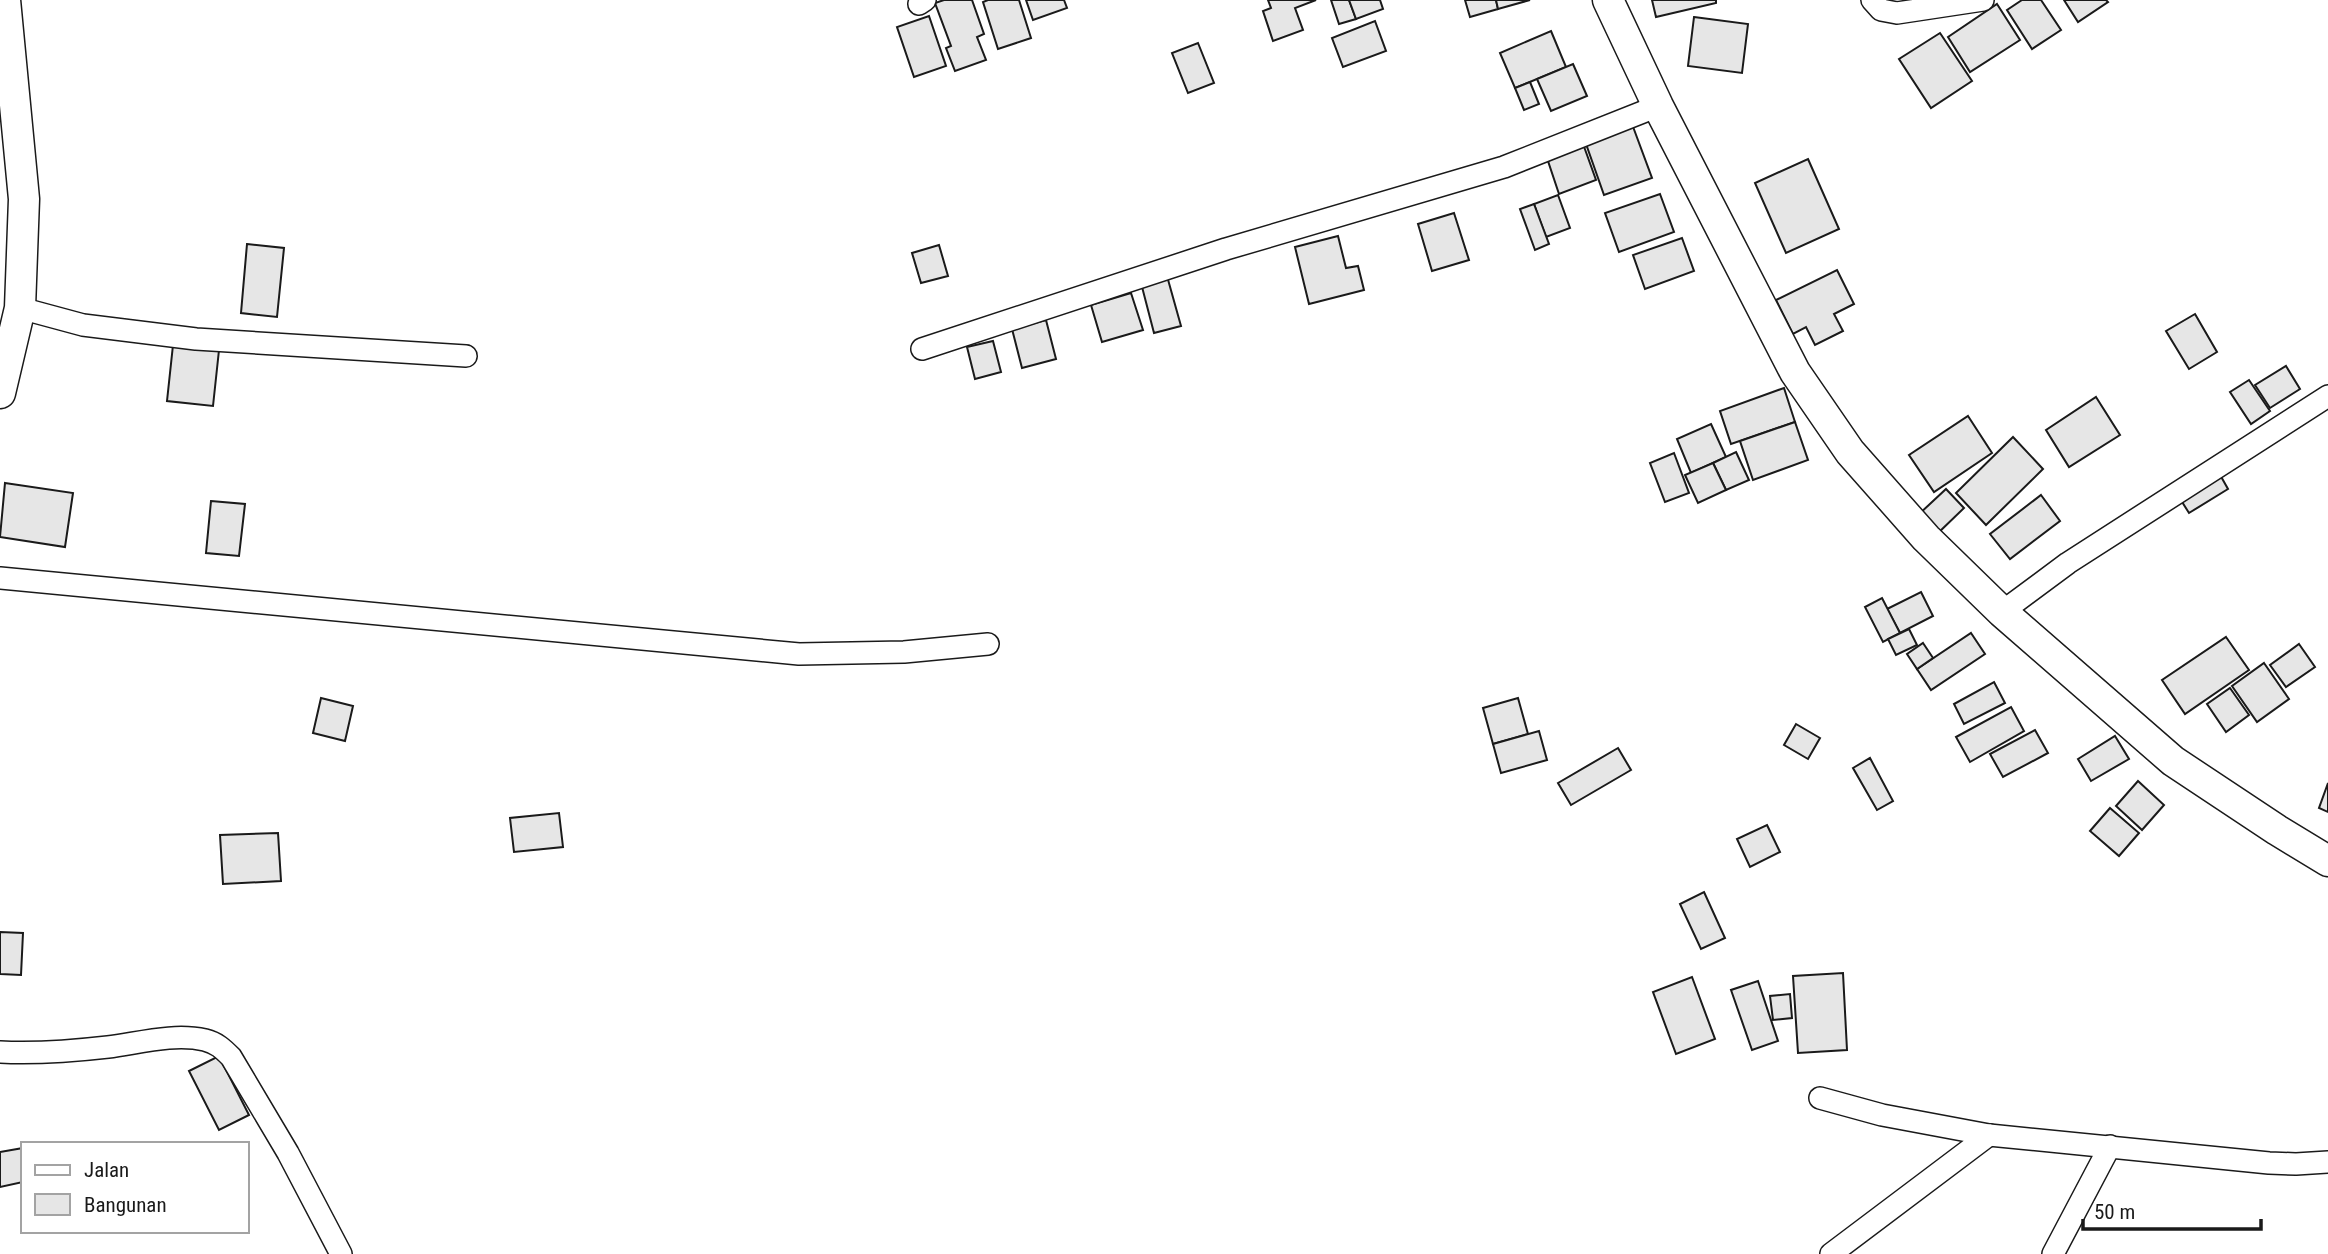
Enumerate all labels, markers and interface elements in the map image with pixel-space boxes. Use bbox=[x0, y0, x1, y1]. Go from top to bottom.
legend bbox=[21, 1142, 248, 1233]
text: Jalan bbox=[84, 1158, 129, 1182]
scale bar bbox=[2083, 1188, 2262, 1232]
text: Bangunan bbox=[84, 1193, 167, 1217]
text: 50 m bbox=[2094, 1200, 2135, 1224]

